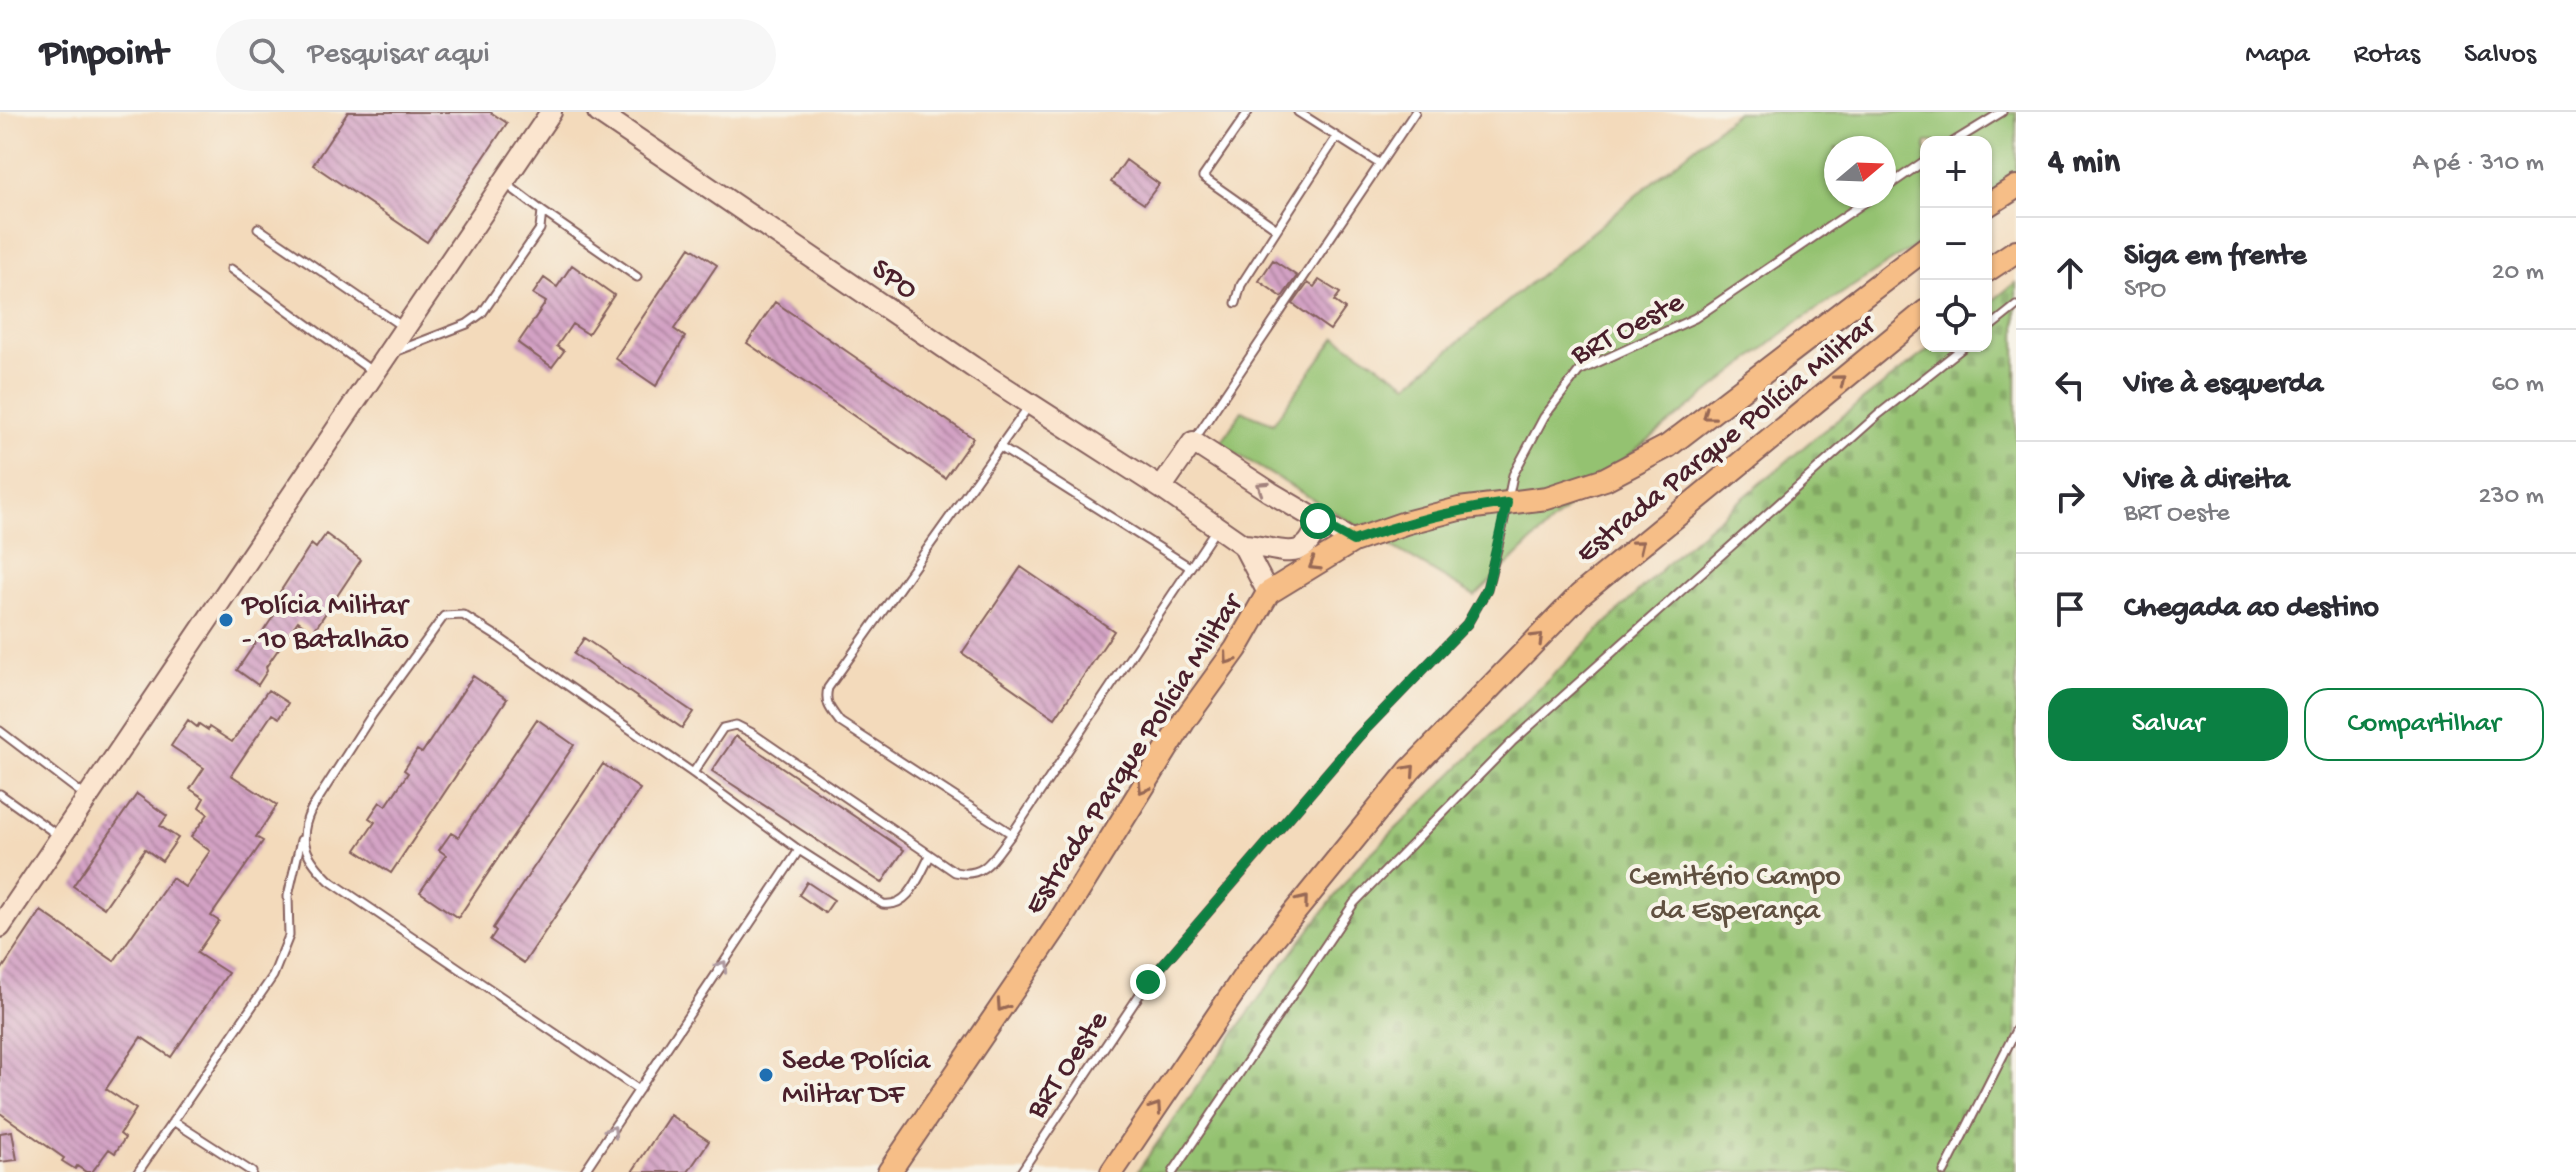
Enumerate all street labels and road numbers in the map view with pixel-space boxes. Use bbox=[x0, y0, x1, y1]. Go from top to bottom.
street label: SPO bbox=[864, 252, 923, 309]
street label: BRT Oeste bbox=[1565, 286, 1691, 375]
street label: Estrada Parque Polícia Militar bbox=[1570, 308, 1885, 572]
street label: Estrada Parque Polícia Militar bbox=[1018, 587, 1253, 922]
street label: BRT Oeste bbox=[1020, 1005, 1118, 1127]

